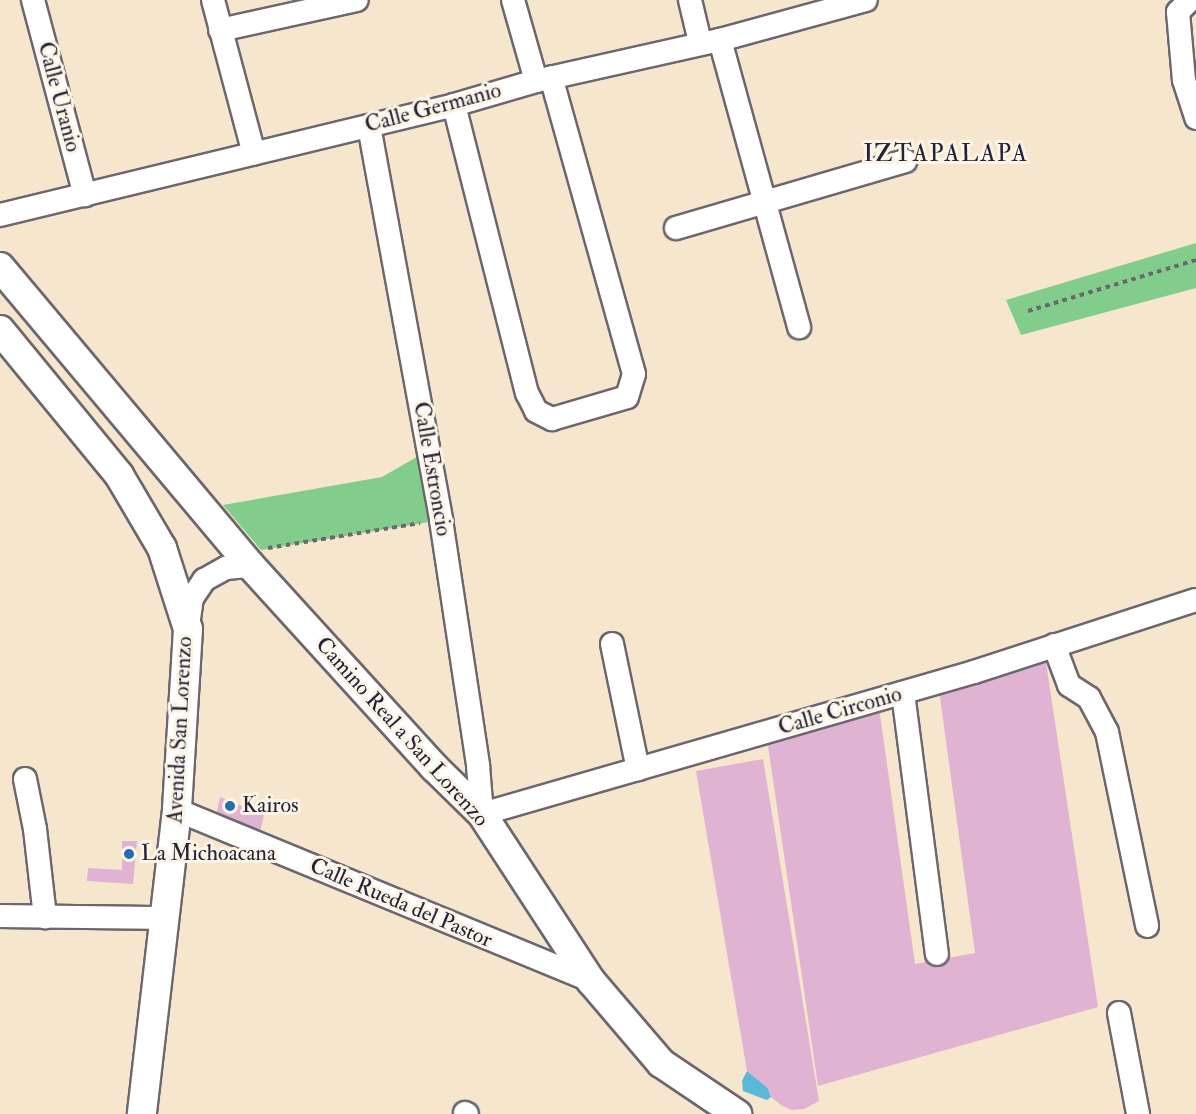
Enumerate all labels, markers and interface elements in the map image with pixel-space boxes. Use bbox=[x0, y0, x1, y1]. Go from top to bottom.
street label: Calle Uranio bbox=[32, 39, 86, 155]
street label: Calle Germanio bbox=[362, 77, 504, 139]
district label: IZTAPALAPA bbox=[863, 140, 1029, 168]
street label: Calle Estroncio bbox=[407, 400, 457, 538]
street label: Camino Real a San Lorenzo bbox=[310, 632, 494, 832]
street label: Avenida San Lorenzo bbox=[162, 636, 198, 824]
street label: Calle Circonio bbox=[775, 681, 905, 741]
place label: Kairos bbox=[242, 793, 299, 819]
marker: Kairos bbox=[223, 799, 237, 813]
place label: La Michoacana bbox=[141, 841, 276, 867]
marker: La Michoacana bbox=[122, 847, 136, 861]
street label: Calle Rueda del Pastor bbox=[306, 853, 496, 953]

